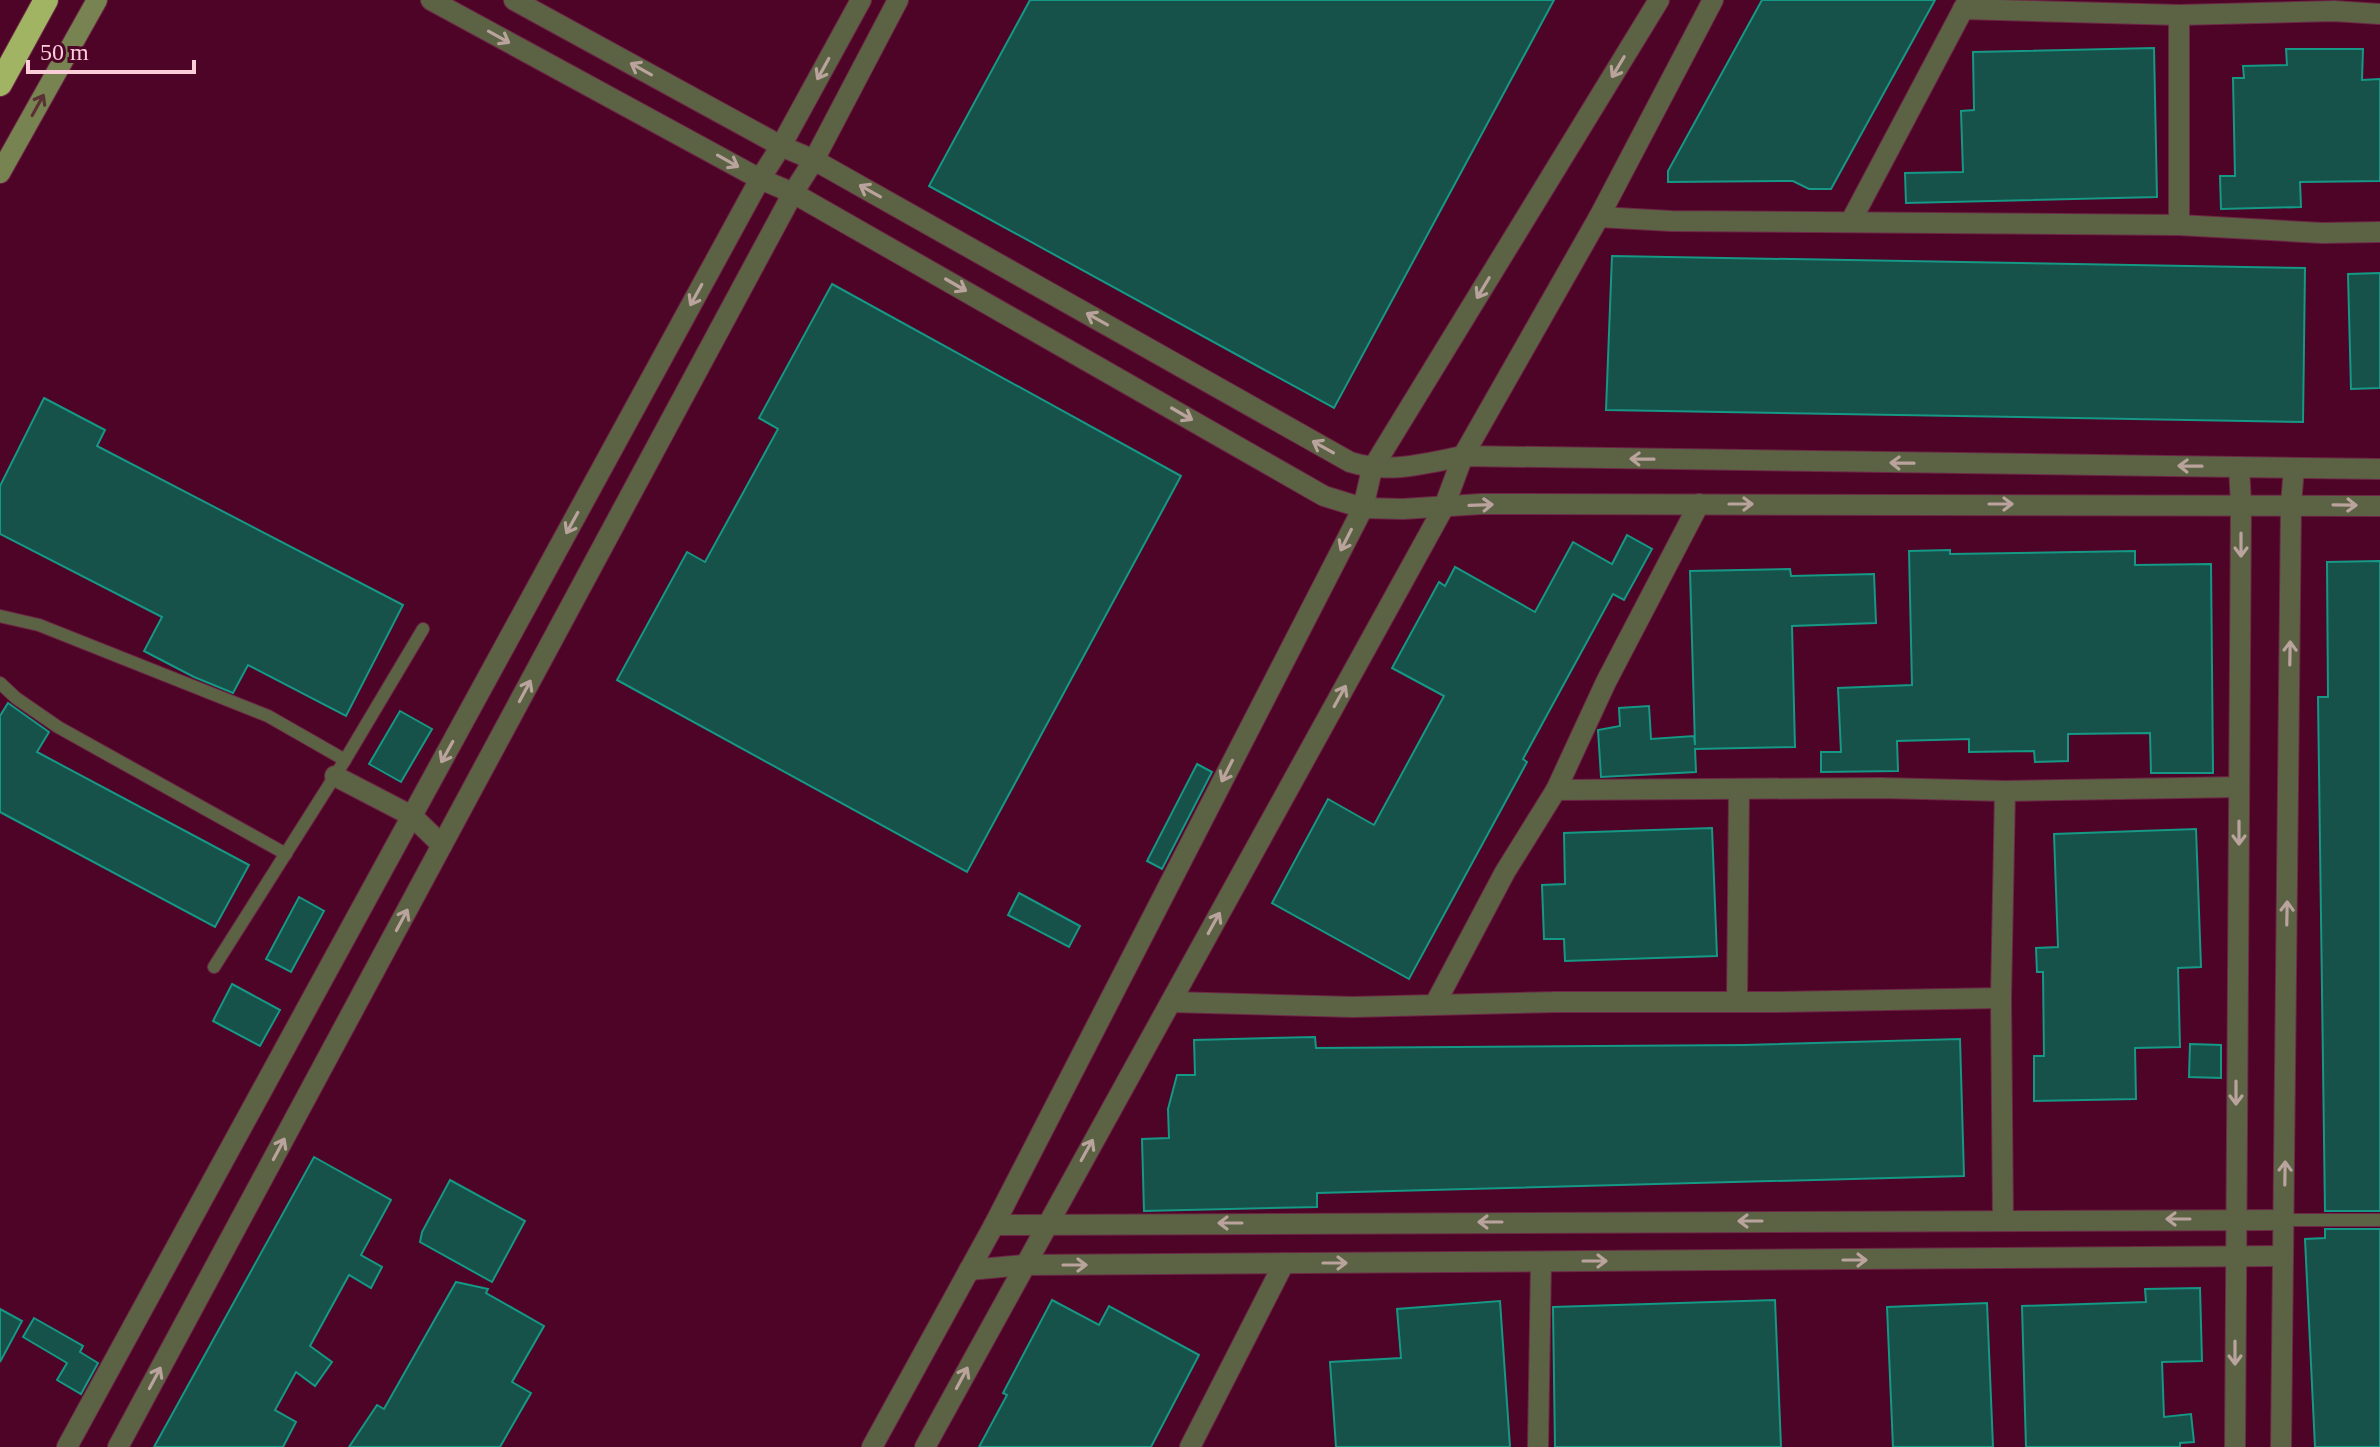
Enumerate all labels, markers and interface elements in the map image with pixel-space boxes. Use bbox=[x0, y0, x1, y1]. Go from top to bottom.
scale bar bbox=[28, 24, 194, 74]
one-way arrow bbox=[487, 30, 511, 46]
text: 50 m bbox=[40, 39, 89, 65]
one-way arrow bbox=[1610, 55, 1627, 77]
one-way arrow bbox=[815, 56, 831, 80]
one-way arrow bbox=[630, 61, 653, 77]
one-way arrow bbox=[31, 93, 46, 117]
one-way arrow bbox=[716, 154, 739, 170]
one-way arrow bbox=[859, 183, 883, 199]
one-way arrow bbox=[1475, 276, 1491, 299]
one-way arrow bbox=[944, 278, 967, 294]
one-way arrow bbox=[688, 283, 704, 307]
one-way arrow bbox=[1086, 311, 1109, 327]
one-way arrow bbox=[1170, 406, 1193, 422]
one-way arrow bbox=[1312, 439, 1335, 455]
one-way arrow bbox=[1629, 451, 1656, 467]
one-way arrow bbox=[1889, 455, 1916, 470]
one-way arrow bbox=[2177, 459, 2204, 474]
one-way arrow bbox=[1727, 496, 1754, 512]
one-way arrow bbox=[1987, 496, 2014, 512]
one-way arrow bbox=[1467, 497, 1494, 512]
one-way arrow bbox=[2331, 497, 2358, 513]
one-way arrow bbox=[563, 511, 579, 535]
one-way arrow bbox=[1338, 528, 1353, 552]
one-way arrow bbox=[2233, 531, 2249, 558]
one-way arrow bbox=[2282, 640, 2298, 667]
one-way arrow bbox=[517, 680, 533, 704]
one-way arrow bbox=[1332, 685, 1348, 708]
one-way arrow bbox=[439, 739, 454, 763]
one-way arrow bbox=[1219, 759, 1235, 783]
one-way arrow bbox=[2231, 819, 2246, 846]
one-way arrow bbox=[2279, 900, 2295, 927]
one-way arrow bbox=[394, 909, 410, 933]
one-way arrow bbox=[1207, 912, 1222, 936]
one-way arrow bbox=[2228, 1079, 2244, 1106]
one-way arrow bbox=[271, 1138, 287, 1162]
one-way arrow bbox=[1080, 1139, 1095, 1163]
one-way arrow bbox=[2277, 1160, 2293, 1187]
one-way arrow bbox=[2165, 1211, 2192, 1227]
one-way arrow bbox=[1737, 1213, 1764, 1229]
one-way arrow bbox=[1477, 1214, 1504, 1230]
one-way arrow bbox=[1217, 1215, 1244, 1231]
one-way arrow bbox=[1841, 1252, 1868, 1268]
one-way arrow bbox=[1581, 1254, 1608, 1269]
one-way arrow bbox=[1321, 1255, 1348, 1271]
one-way arrow bbox=[1061, 1257, 1088, 1272]
one-way arrow bbox=[2227, 1339, 2243, 1366]
one-way arrow bbox=[148, 1367, 164, 1391]
one-way arrow bbox=[955, 1367, 971, 1391]

